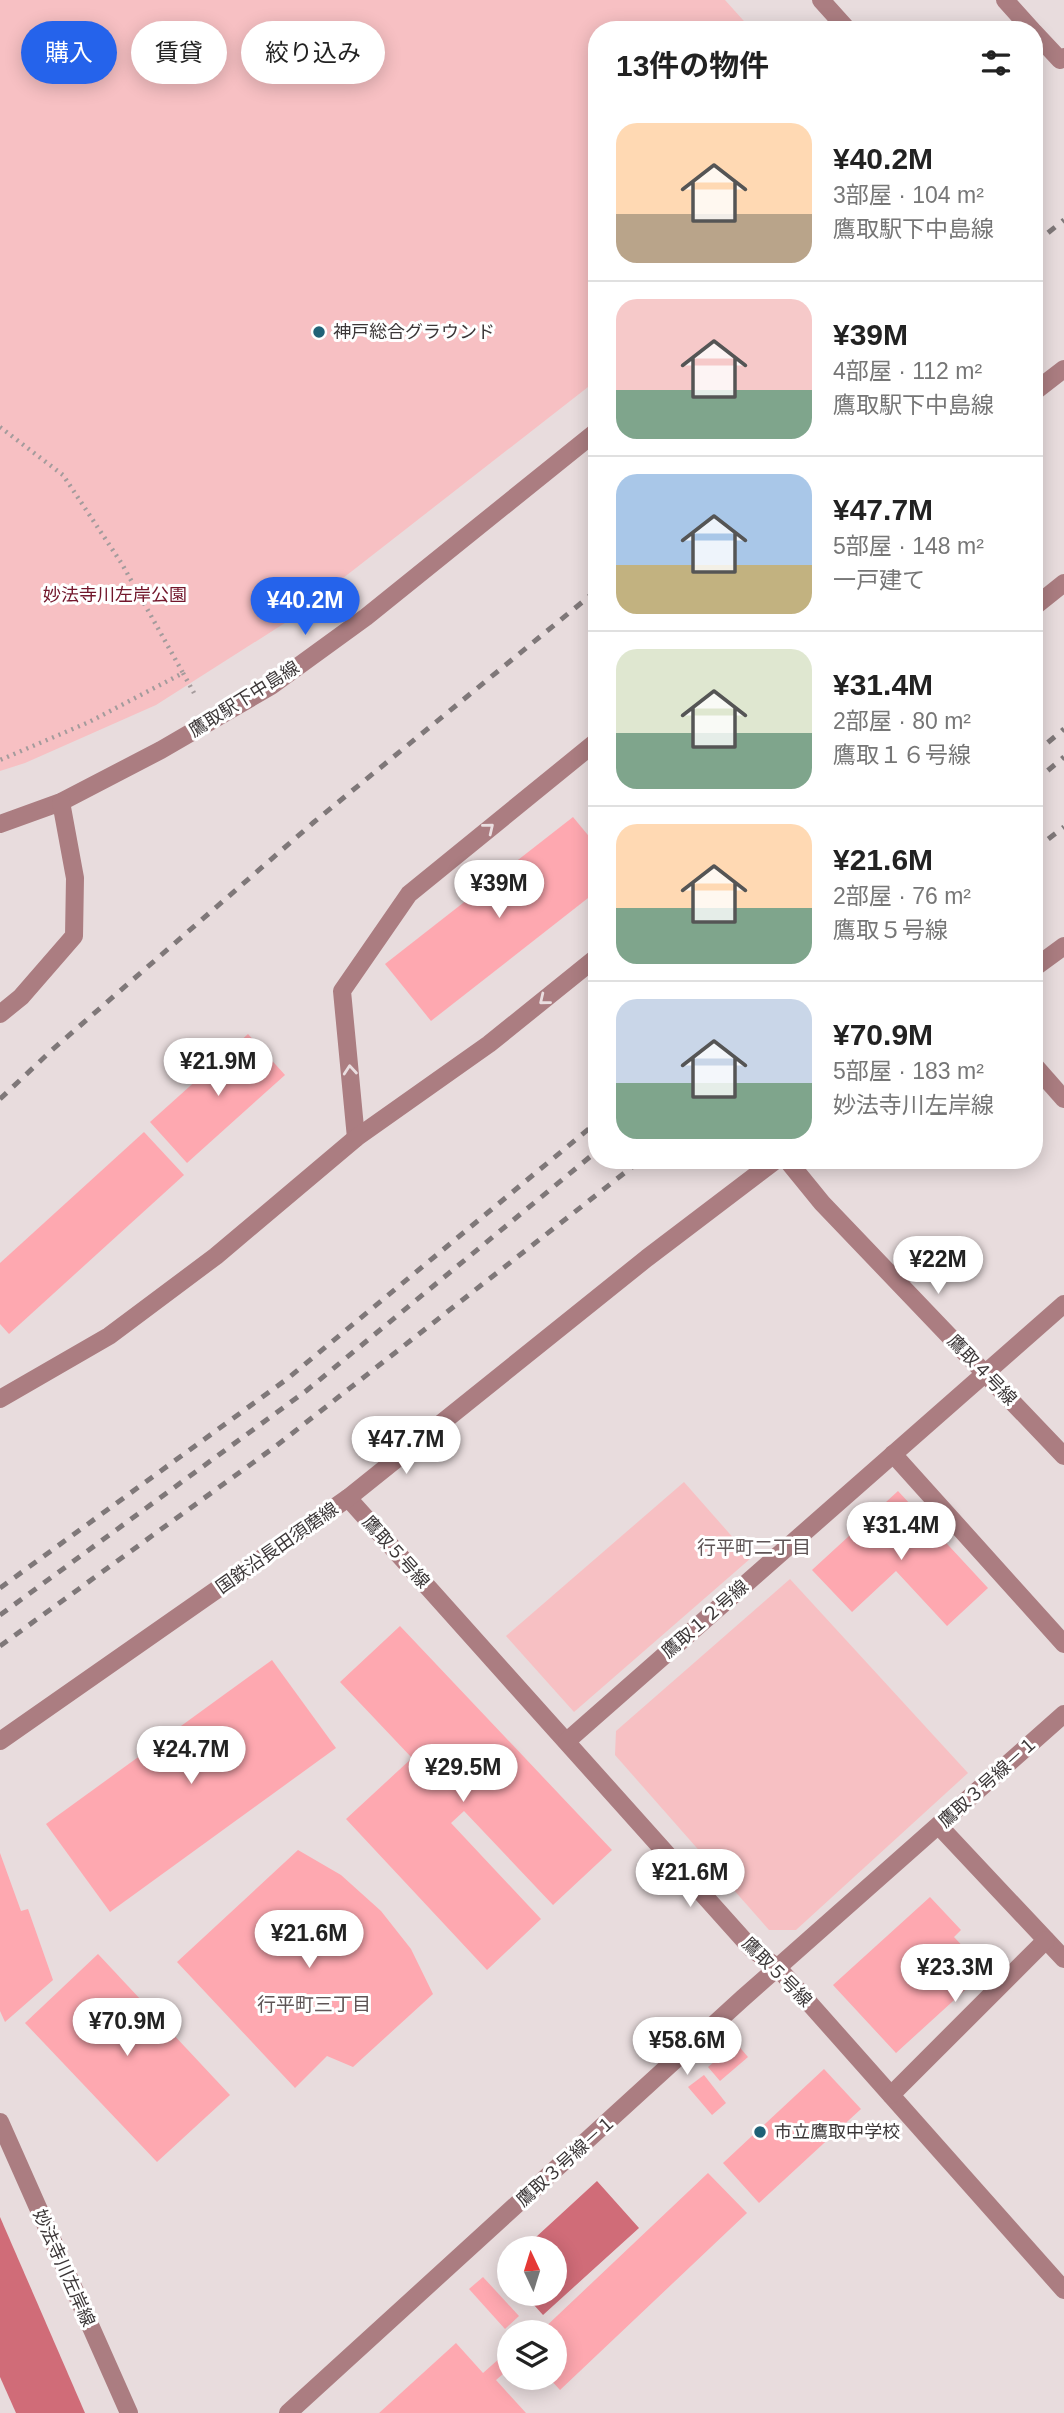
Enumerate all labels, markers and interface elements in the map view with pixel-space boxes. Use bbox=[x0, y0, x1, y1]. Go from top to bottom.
chip: 購入 bbox=[21, 21, 117, 84]
chip: 賃貸 bbox=[131, 21, 227, 84]
chip: 絞り込み bbox=[241, 21, 385, 84]
icon: filters bbox=[977, 44, 1015, 82]
text: 13件の物件 bbox=[616, 49, 769, 82]
text: ¥40.2M bbox=[833, 142, 933, 175]
icon: home bbox=[672, 151, 756, 235]
text: 3部屋 · 104 m² bbox=[833, 182, 984, 208]
text: 鷹取駅下中島線 bbox=[833, 216, 994, 242]
text: ¥39M bbox=[833, 318, 908, 351]
place label: 神戸総合グラウンド bbox=[333, 322, 495, 342]
marker: 神戸総合グラウンド bbox=[311, 324, 327, 340]
icon: home bbox=[672, 327, 756, 411]
text: 4部屋 · 112 m² bbox=[833, 358, 982, 384]
text: 鷹取駅下中島線 bbox=[833, 392, 994, 418]
text: ¥47.7M bbox=[833, 493, 933, 526]
icon: home bbox=[672, 502, 756, 586]
text: 5部屋 · 148 m² bbox=[833, 533, 984, 559]
text: 一戸建て bbox=[833, 567, 925, 593]
pin: ¥40.2M bbox=[248, 578, 362, 637]
park label: 妙法寺川左岸公園 bbox=[43, 585, 187, 605]
text: ¥40.2M bbox=[267, 587, 343, 613]
street label: 鷹取駅下中島線 bbox=[185, 657, 303, 741]
text: ¥31.4M bbox=[833, 668, 933, 701]
icon: home bbox=[672, 677, 756, 761]
text: 2部屋 · 80 m² bbox=[833, 708, 971, 734]
text: 鷹取１６号線 bbox=[833, 742, 971, 768]
one-way arrow bbox=[482, 824, 494, 837]
text: ¥21.6M bbox=[833, 843, 933, 876]
icon: home bbox=[672, 852, 756, 936]
pin: ¥39M bbox=[458, 860, 540, 920]
text: ¥39M bbox=[470, 870, 528, 896]
text: 2部屋 · 76 m² bbox=[833, 883, 971, 909]
text: 鷹取５号線 bbox=[833, 917, 948, 943]
one-way arrow bbox=[539, 991, 551, 1004]
text: ¥70.9M bbox=[833, 1018, 933, 1051]
icon: home bbox=[672, 1027, 756, 1111]
pin: ¥21.9M bbox=[161, 1038, 275, 1098]
text: ¥21.9M bbox=[180, 1048, 256, 1074]
text: 5部屋 · 183 m² bbox=[833, 1058, 984, 1084]
one-way arrow bbox=[342, 1064, 357, 1076]
text: 妙法寺川左岸線 bbox=[833, 1092, 994, 1118]
pin: ¥22M bbox=[897, 1236, 979, 1296]
text: ¥22M bbox=[909, 1246, 967, 1272]
street label: 鷹取４号線 bbox=[944, 1331, 1020, 1409]
pin: ¥47.7M bbox=[349, 1416, 463, 1476]
text: ¥47.7M bbox=[368, 1426, 444, 1452]
street label: 国鉄沿長田須磨線 bbox=[212, 1499, 342, 1597]
pin: ¥31.4M bbox=[844, 1502, 958, 1562]
street label: 鷹取５号線 bbox=[358, 1512, 434, 1592]
text: ¥31.4M bbox=[863, 1512, 939, 1538]
district label: 行平町二丁目 bbox=[697, 1537, 811, 1558]
street label: 鷹取１２号線 bbox=[658, 1576, 752, 1662]
pin: ¥24.7M bbox=[134, 1726, 248, 1786]
street label: 鷹取３号線－１ bbox=[934, 1732, 1042, 1832]
text: ¥24.7M bbox=[153, 1736, 229, 1762]
pin: ¥29.5M bbox=[406, 1744, 520, 1804]
text: ¥29.5M bbox=[425, 1754, 501, 1780]
pin: ¥21.6M bbox=[633, 1850, 747, 1909]
text: ¥21.6M bbox=[652, 1859, 728, 1885]
pin: ¥21.6M bbox=[252, 1910, 366, 1970]
text: ¥21.6M bbox=[271, 1920, 347, 1946]
street label: 鷹取５号線 bbox=[738, 1933, 816, 2011]
pin: ¥23.3M bbox=[898, 1944, 1012, 2004]
text: ¥23.3M bbox=[917, 1954, 993, 1980]
district label: 行平町三丁目 bbox=[257, 1994, 371, 2015]
pin: ¥70.9M bbox=[70, 1998, 184, 2058]
text: ¥70.9M bbox=[89, 2008, 165, 2034]
pin: ¥58.6M bbox=[630, 2018, 744, 2077]
text: ¥58.6M bbox=[649, 2027, 725, 2053]
street label: 鷹取３号線－１ bbox=[512, 2111, 620, 2211]
place label: 市立鷹取中学校 bbox=[774, 2122, 900, 2142]
marker: 市立鷹取中学校 bbox=[752, 2124, 768, 2140]
street label: 妙法寺川左岸線 bbox=[29, 2206, 99, 2330]
north arrow bbox=[497, 2236, 567, 2306]
map controls bbox=[497, 2236, 567, 2390]
button: layers bbox=[497, 2320, 567, 2390]

